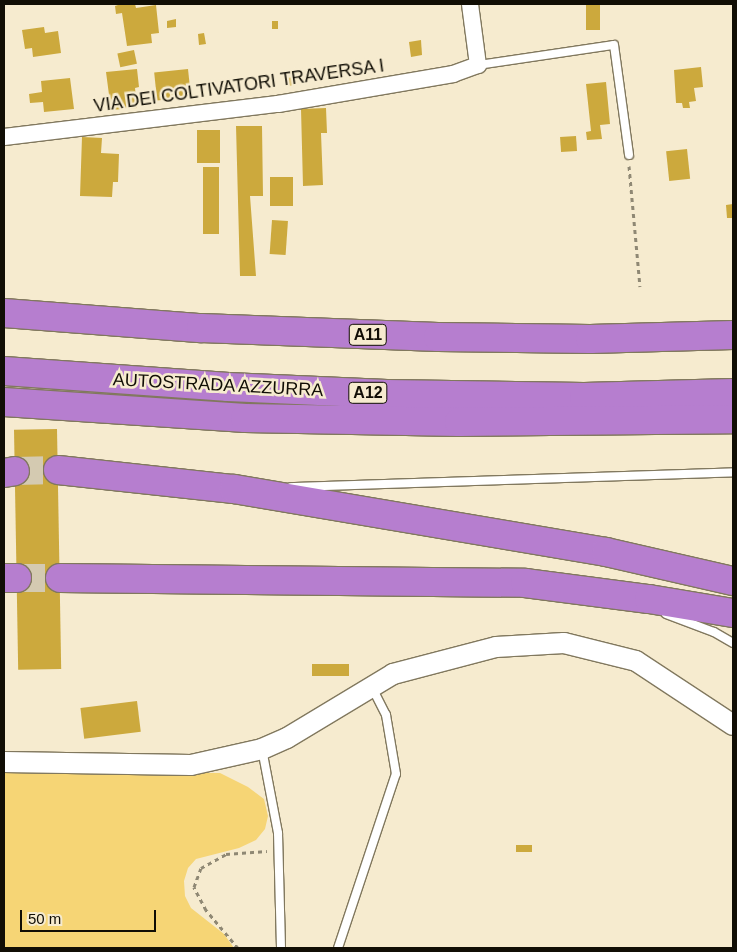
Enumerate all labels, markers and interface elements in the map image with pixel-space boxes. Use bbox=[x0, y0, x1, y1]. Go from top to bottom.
street label: VIA DEI COLTIVATORI TRAVERSA I bbox=[91, 55, 387, 117]
road number: A11 bbox=[348, 322, 388, 348]
street label: AUTOSTRADA AZZURRA bbox=[111, 369, 325, 401]
road number: A12 bbox=[348, 379, 388, 406]
scale bar bbox=[22, 900, 159, 932]
text: 50 m bbox=[28, 910, 61, 927]

